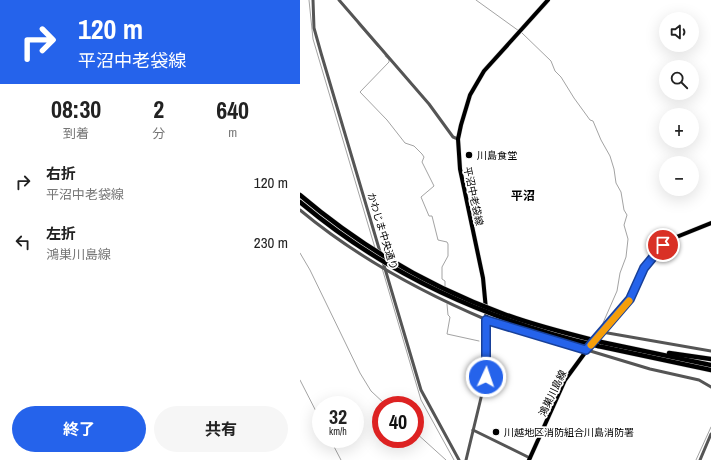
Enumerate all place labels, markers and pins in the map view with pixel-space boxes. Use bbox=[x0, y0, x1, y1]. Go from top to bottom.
place label: 川島食堂 bbox=[477, 149, 517, 162]
marker: 川島食堂 bbox=[464, 150, 474, 160]
pin bbox=[646, 228, 680, 262]
place label: 川越地区消防組合川島消防署 bbox=[504, 426, 634, 439]
marker: 川越地区消防組合川島消防署 bbox=[491, 427, 501, 437]

